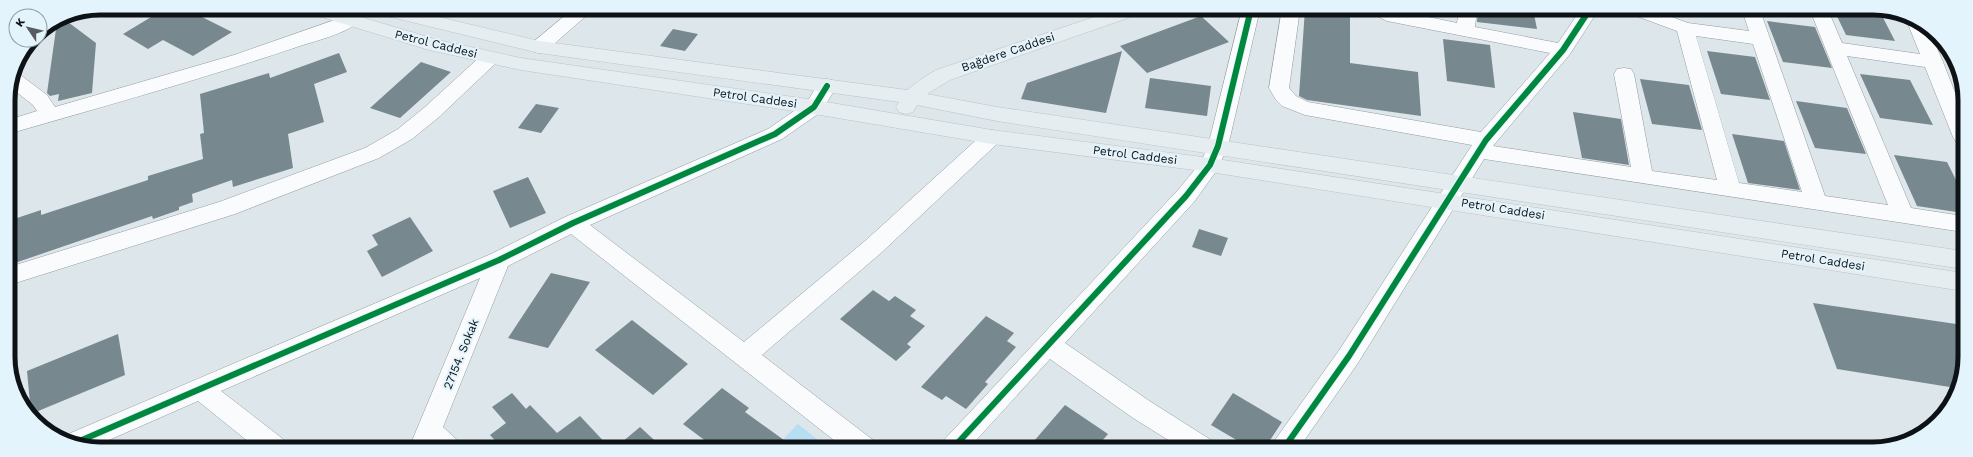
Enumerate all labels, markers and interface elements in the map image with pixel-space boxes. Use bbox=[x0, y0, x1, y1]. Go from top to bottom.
north arrow bbox=[8, 8, 48, 48]
text: K bbox=[13, 15, 28, 29]
street label: Petrol Caddesi bbox=[393, 27, 479, 61]
street label: Bağdere Caddesi bbox=[960, 29, 1056, 75]
street label: Petrol Caddesi bbox=[712, 85, 798, 111]
street label: Petrol Caddesi bbox=[1092, 143, 1178, 167]
street label: Petrol Caddesi bbox=[1460, 195, 1546, 223]
street label: Petrol Caddesi bbox=[1780, 246, 1866, 274]
street label: 27154. Sokak bbox=[440, 317, 482, 391]

